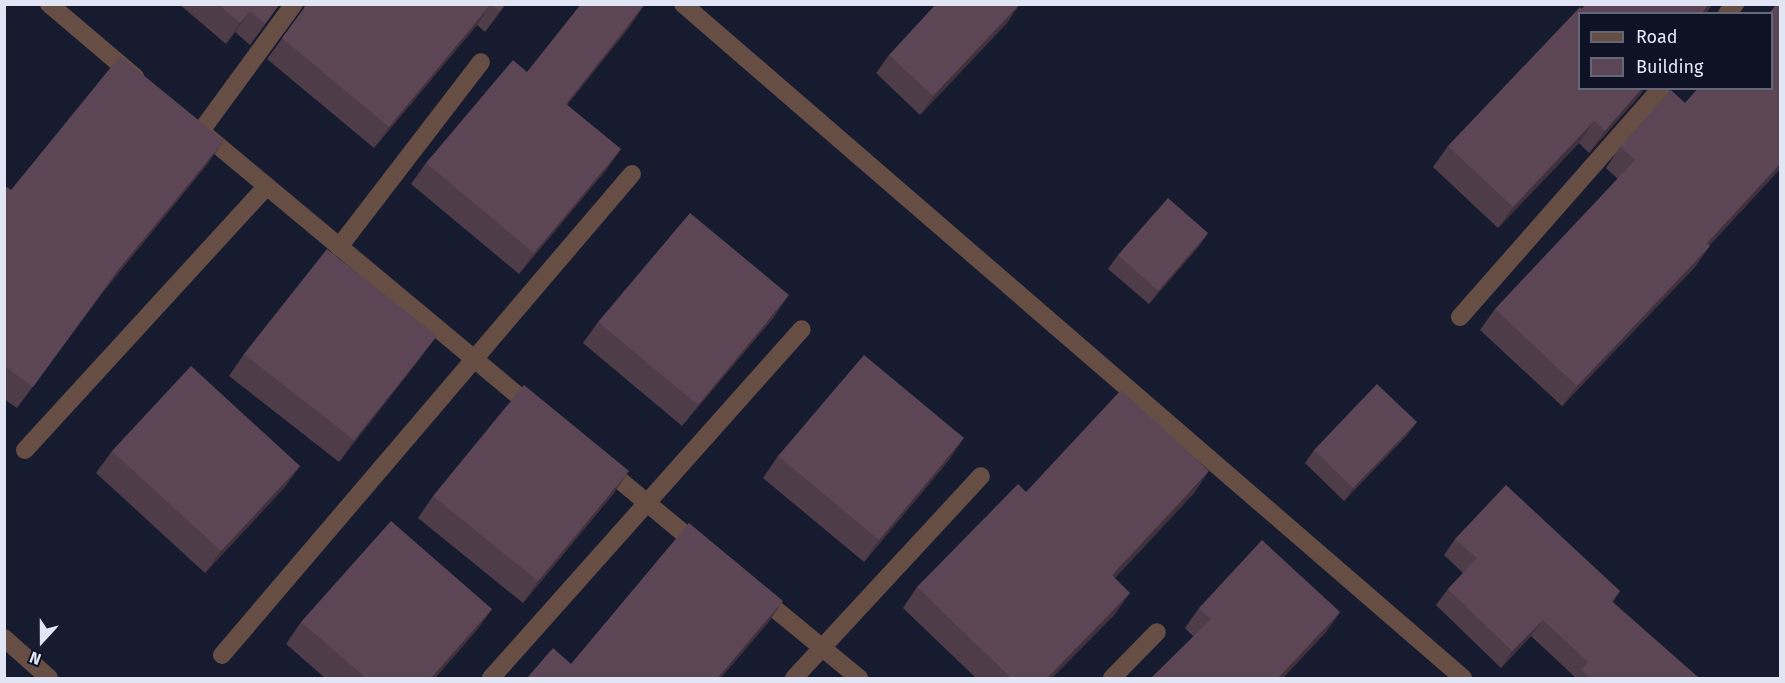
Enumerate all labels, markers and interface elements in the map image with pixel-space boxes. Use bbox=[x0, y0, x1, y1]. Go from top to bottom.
legend bbox=[1578, 12, 1773, 90]
text: Road bbox=[1636, 26, 1678, 48]
text: Building bbox=[1636, 56, 1703, 78]
north arrow bbox=[12, 611, 72, 671]
text: N bbox=[27, 648, 44, 669]

